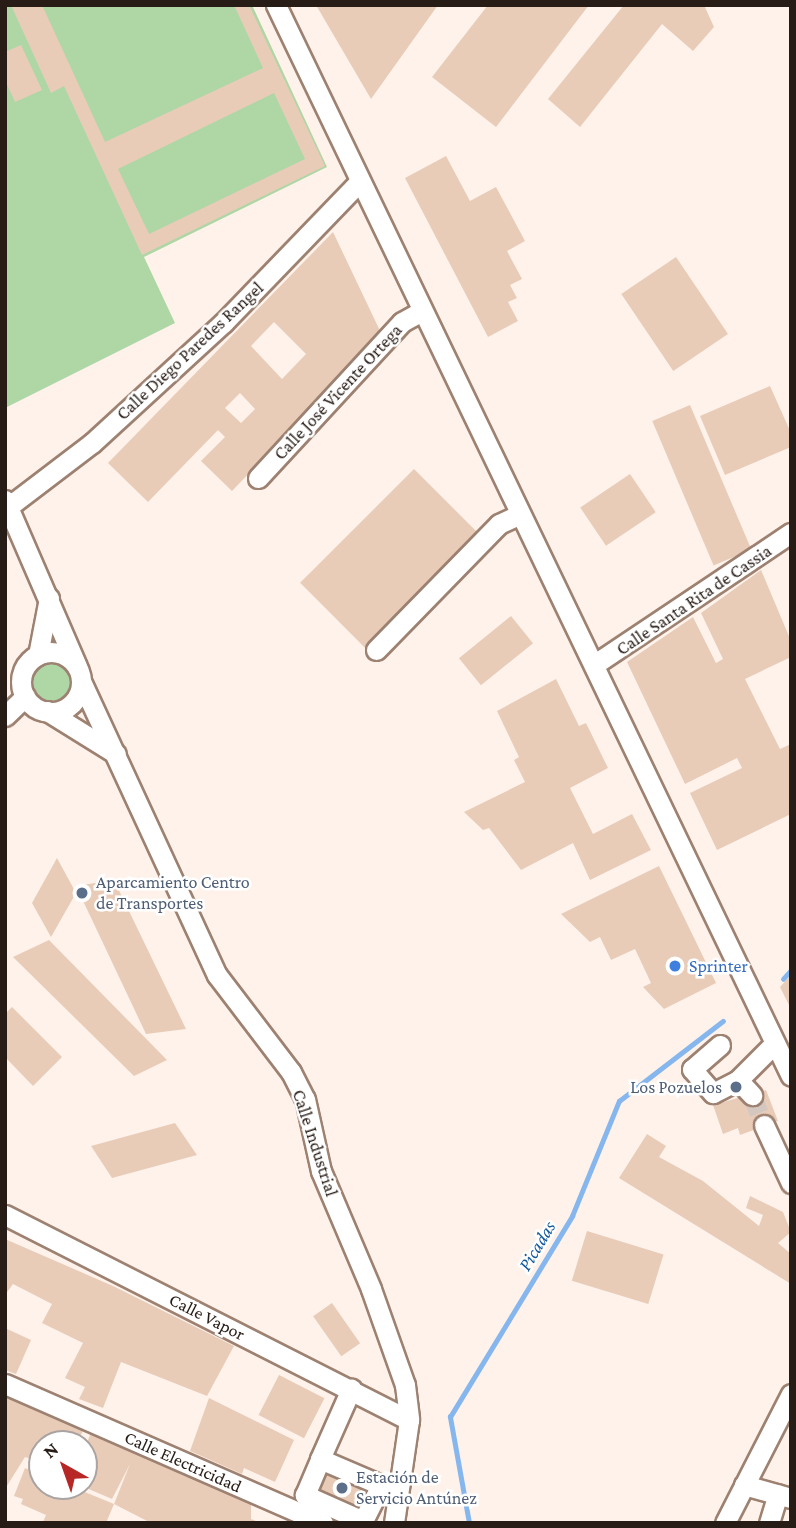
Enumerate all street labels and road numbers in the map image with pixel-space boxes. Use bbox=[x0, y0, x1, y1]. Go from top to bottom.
street label: Calle Diego Paredes Rangel bbox=[112, 277, 268, 425]
street label: Calle José Vicente Ortega bbox=[269, 319, 407, 465]
street label: Calle Santa Rita de Cassia bbox=[612, 540, 776, 660]
street label: Calle Industrial bbox=[288, 1087, 342, 1199]
street label: Calle Vapor bbox=[165, 1289, 249, 1345]
street label: Calle Electricidad bbox=[121, 1427, 245, 1497]

